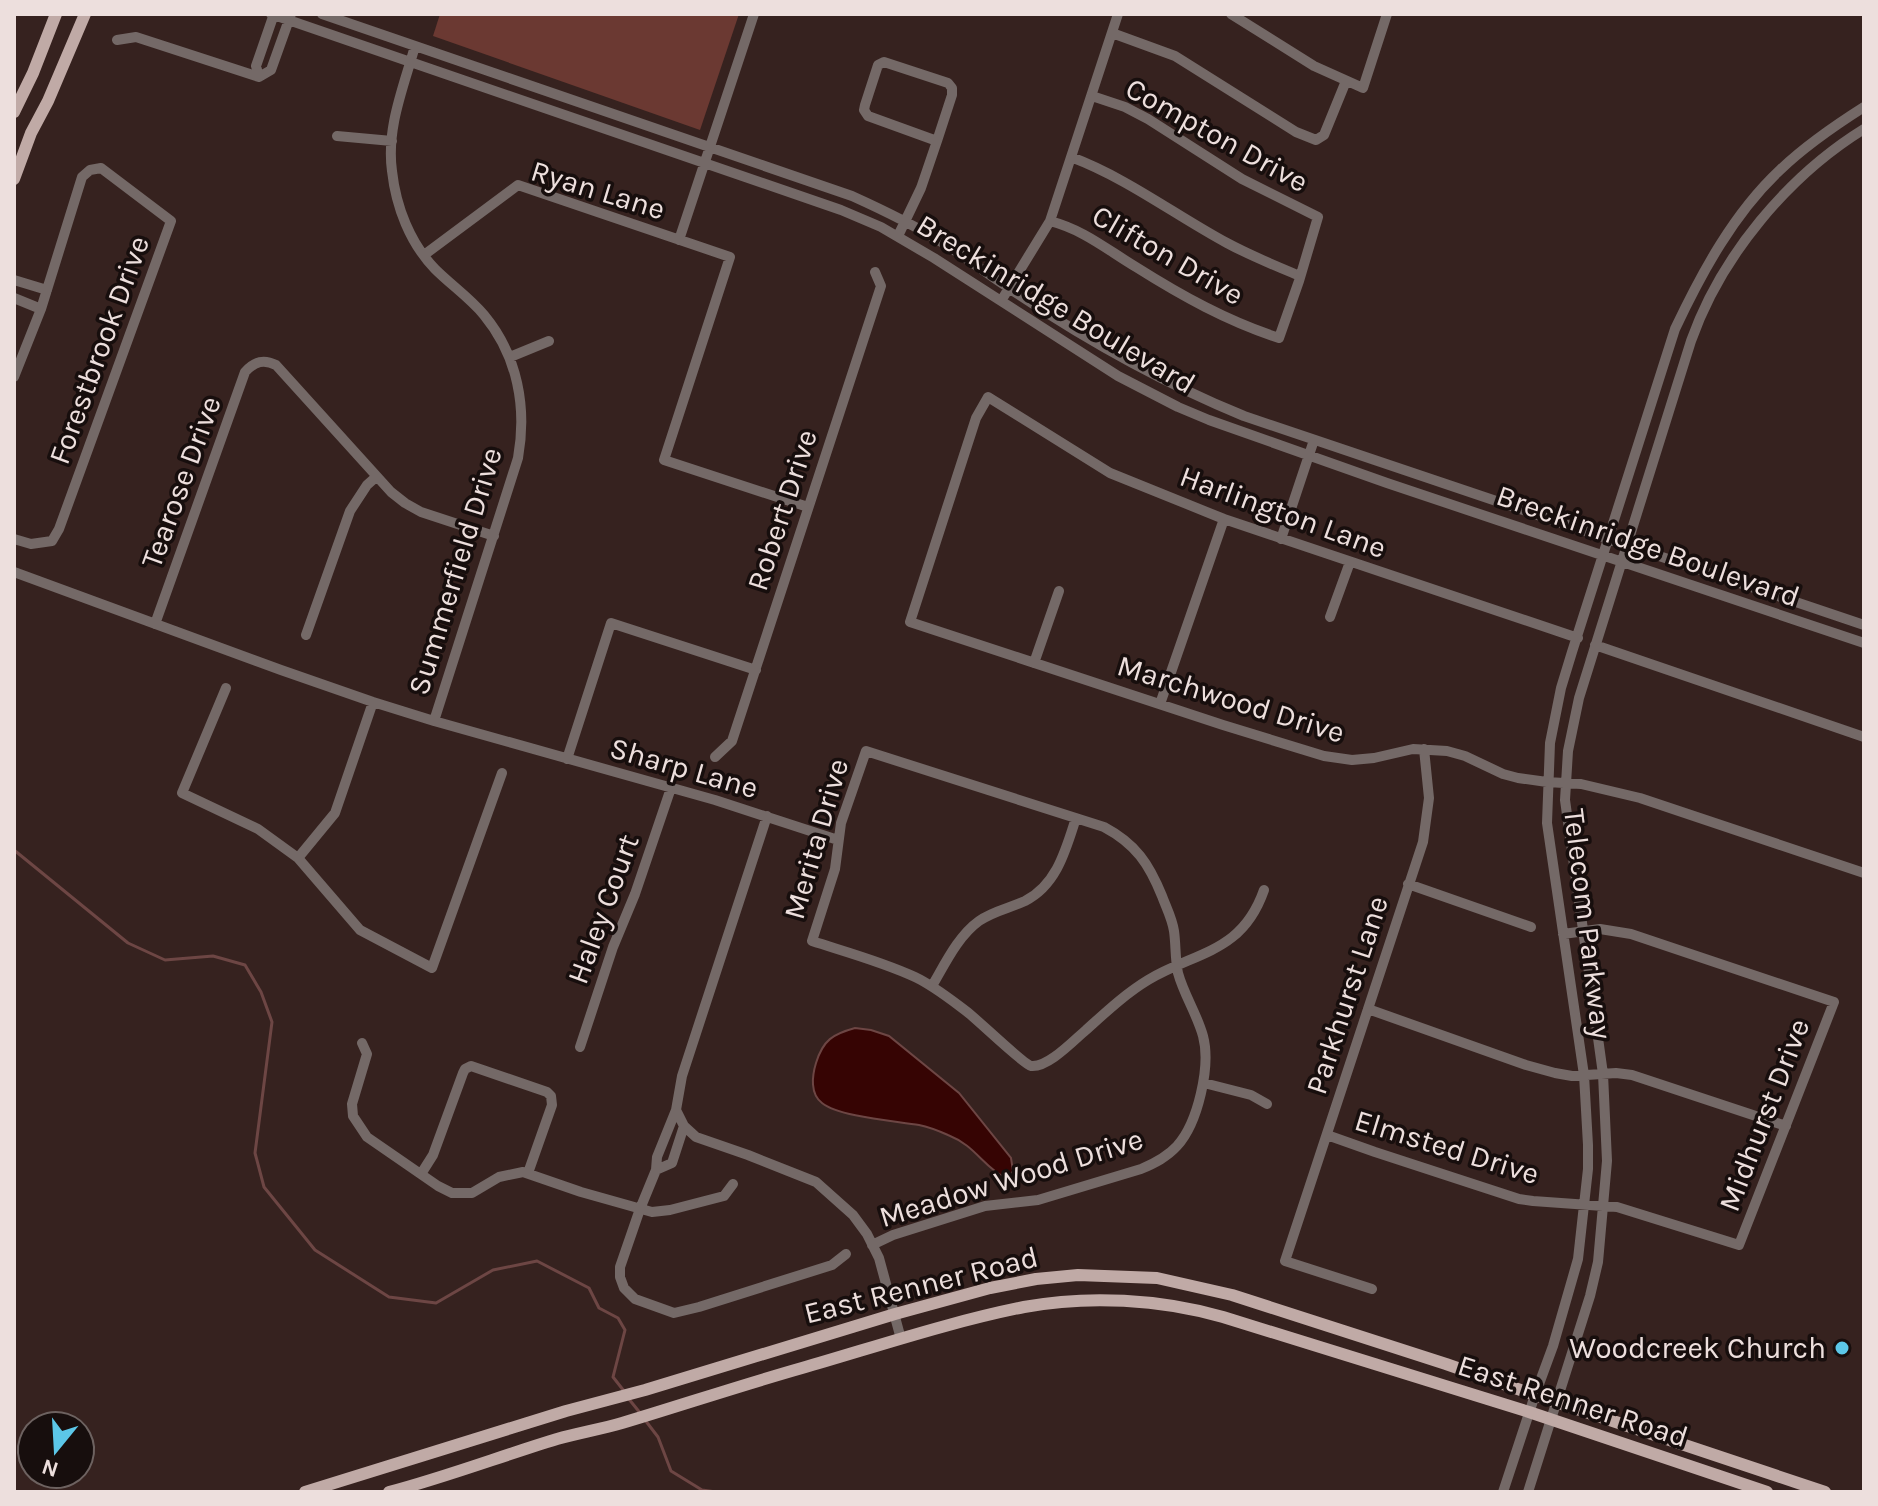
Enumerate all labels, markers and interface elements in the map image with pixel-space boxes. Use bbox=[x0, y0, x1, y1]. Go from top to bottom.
street label: Compton Drive bbox=[1119, 70, 1315, 200]
street label: Ryan Lane bbox=[527, 153, 669, 227]
street label: Clifton Drive bbox=[1086, 197, 1250, 313]
street label: Breckinridge Boulevard bbox=[910, 207, 1202, 401]
street label: Forestbrook Drive bbox=[41, 231, 157, 469]
street label: Tearose Drive bbox=[133, 391, 229, 573]
street label: Robert Drive bbox=[739, 425, 825, 595]
street label: Summerfield Drive bbox=[400, 443, 510, 699]
street label: Harlington Lane bbox=[1175, 458, 1391, 566]
street label: Breckinridge Boulevard bbox=[1492, 477, 1804, 615]
street label: Marchwood Drive bbox=[1113, 647, 1349, 751]
street label: Sharp Lane bbox=[606, 730, 762, 806]
street label: Merita Drive bbox=[776, 754, 856, 924]
street label: Telecom Parkway bbox=[1556, 807, 1620, 1041]
street label: Haley Court bbox=[559, 829, 647, 989]
street label: Parkhurst Lane bbox=[1298, 891, 1396, 1099]
street label: Midhurst Drive bbox=[1711, 1014, 1817, 1216]
street label: Elmsted Drive bbox=[1351, 1102, 1543, 1192]
street label: Meadow Wood Drive bbox=[875, 1121, 1147, 1235]
street label: East Renner Road bbox=[800, 1239, 1042, 1331]
place label: Woodcreek Church bbox=[1569, 1330, 1826, 1366]
marker: Woodcreek Church bbox=[1833, 1339, 1851, 1357]
street label: East Renner Road bbox=[1453, 1347, 1693, 1455]
north arrow bbox=[16, 1410, 96, 1490]
text: N bbox=[39, 1453, 62, 1483]

